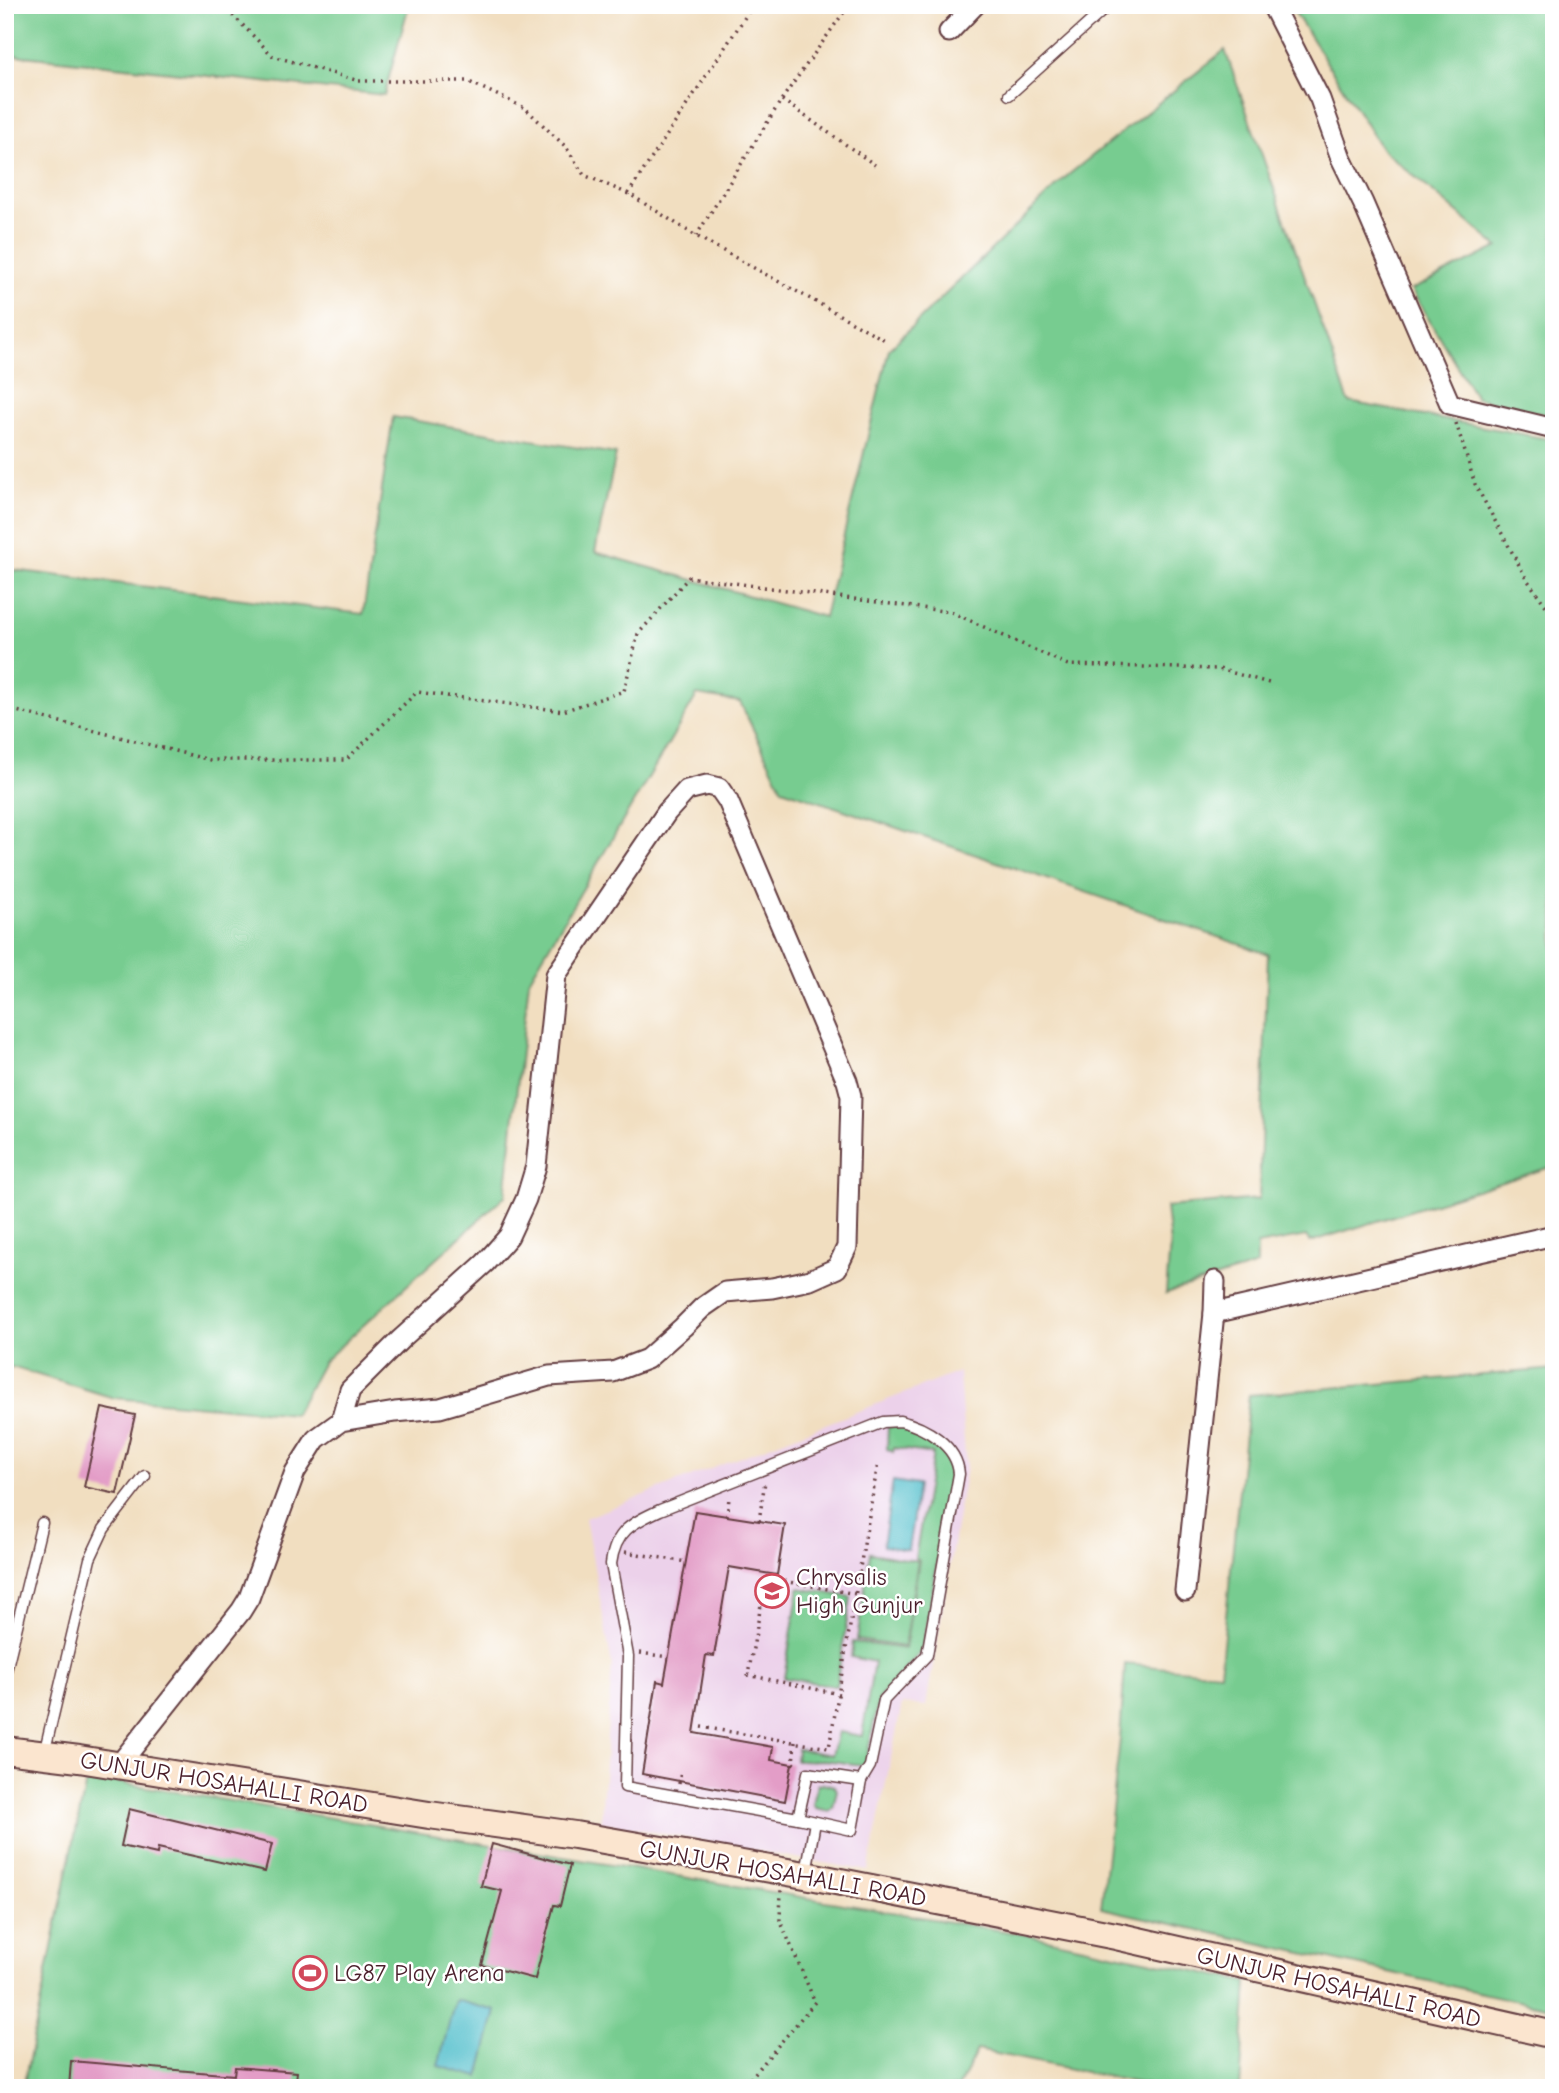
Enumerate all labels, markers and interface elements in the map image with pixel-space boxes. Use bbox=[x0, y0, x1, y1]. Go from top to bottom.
place label: Chrysalis High Gunjur bbox=[796, 1563, 923, 1619]
school or university icon: Chrysalis High Gunjur bbox=[753, 1572, 791, 1610]
street label: GUNJUR HOSAHALLI ROAD bbox=[78, 1745, 370, 1819]
street label: GUNJUR HOSAHALLI ROAD bbox=[637, 1834, 929, 1912]
street label: GUNJUR HOSAHALLI ROAD bbox=[1194, 1941, 1484, 2033]
sports icon: LG87 Play Arena bbox=[291, 1954, 329, 1992]
place label: LG87 Play Arena bbox=[334, 1959, 505, 1987]

